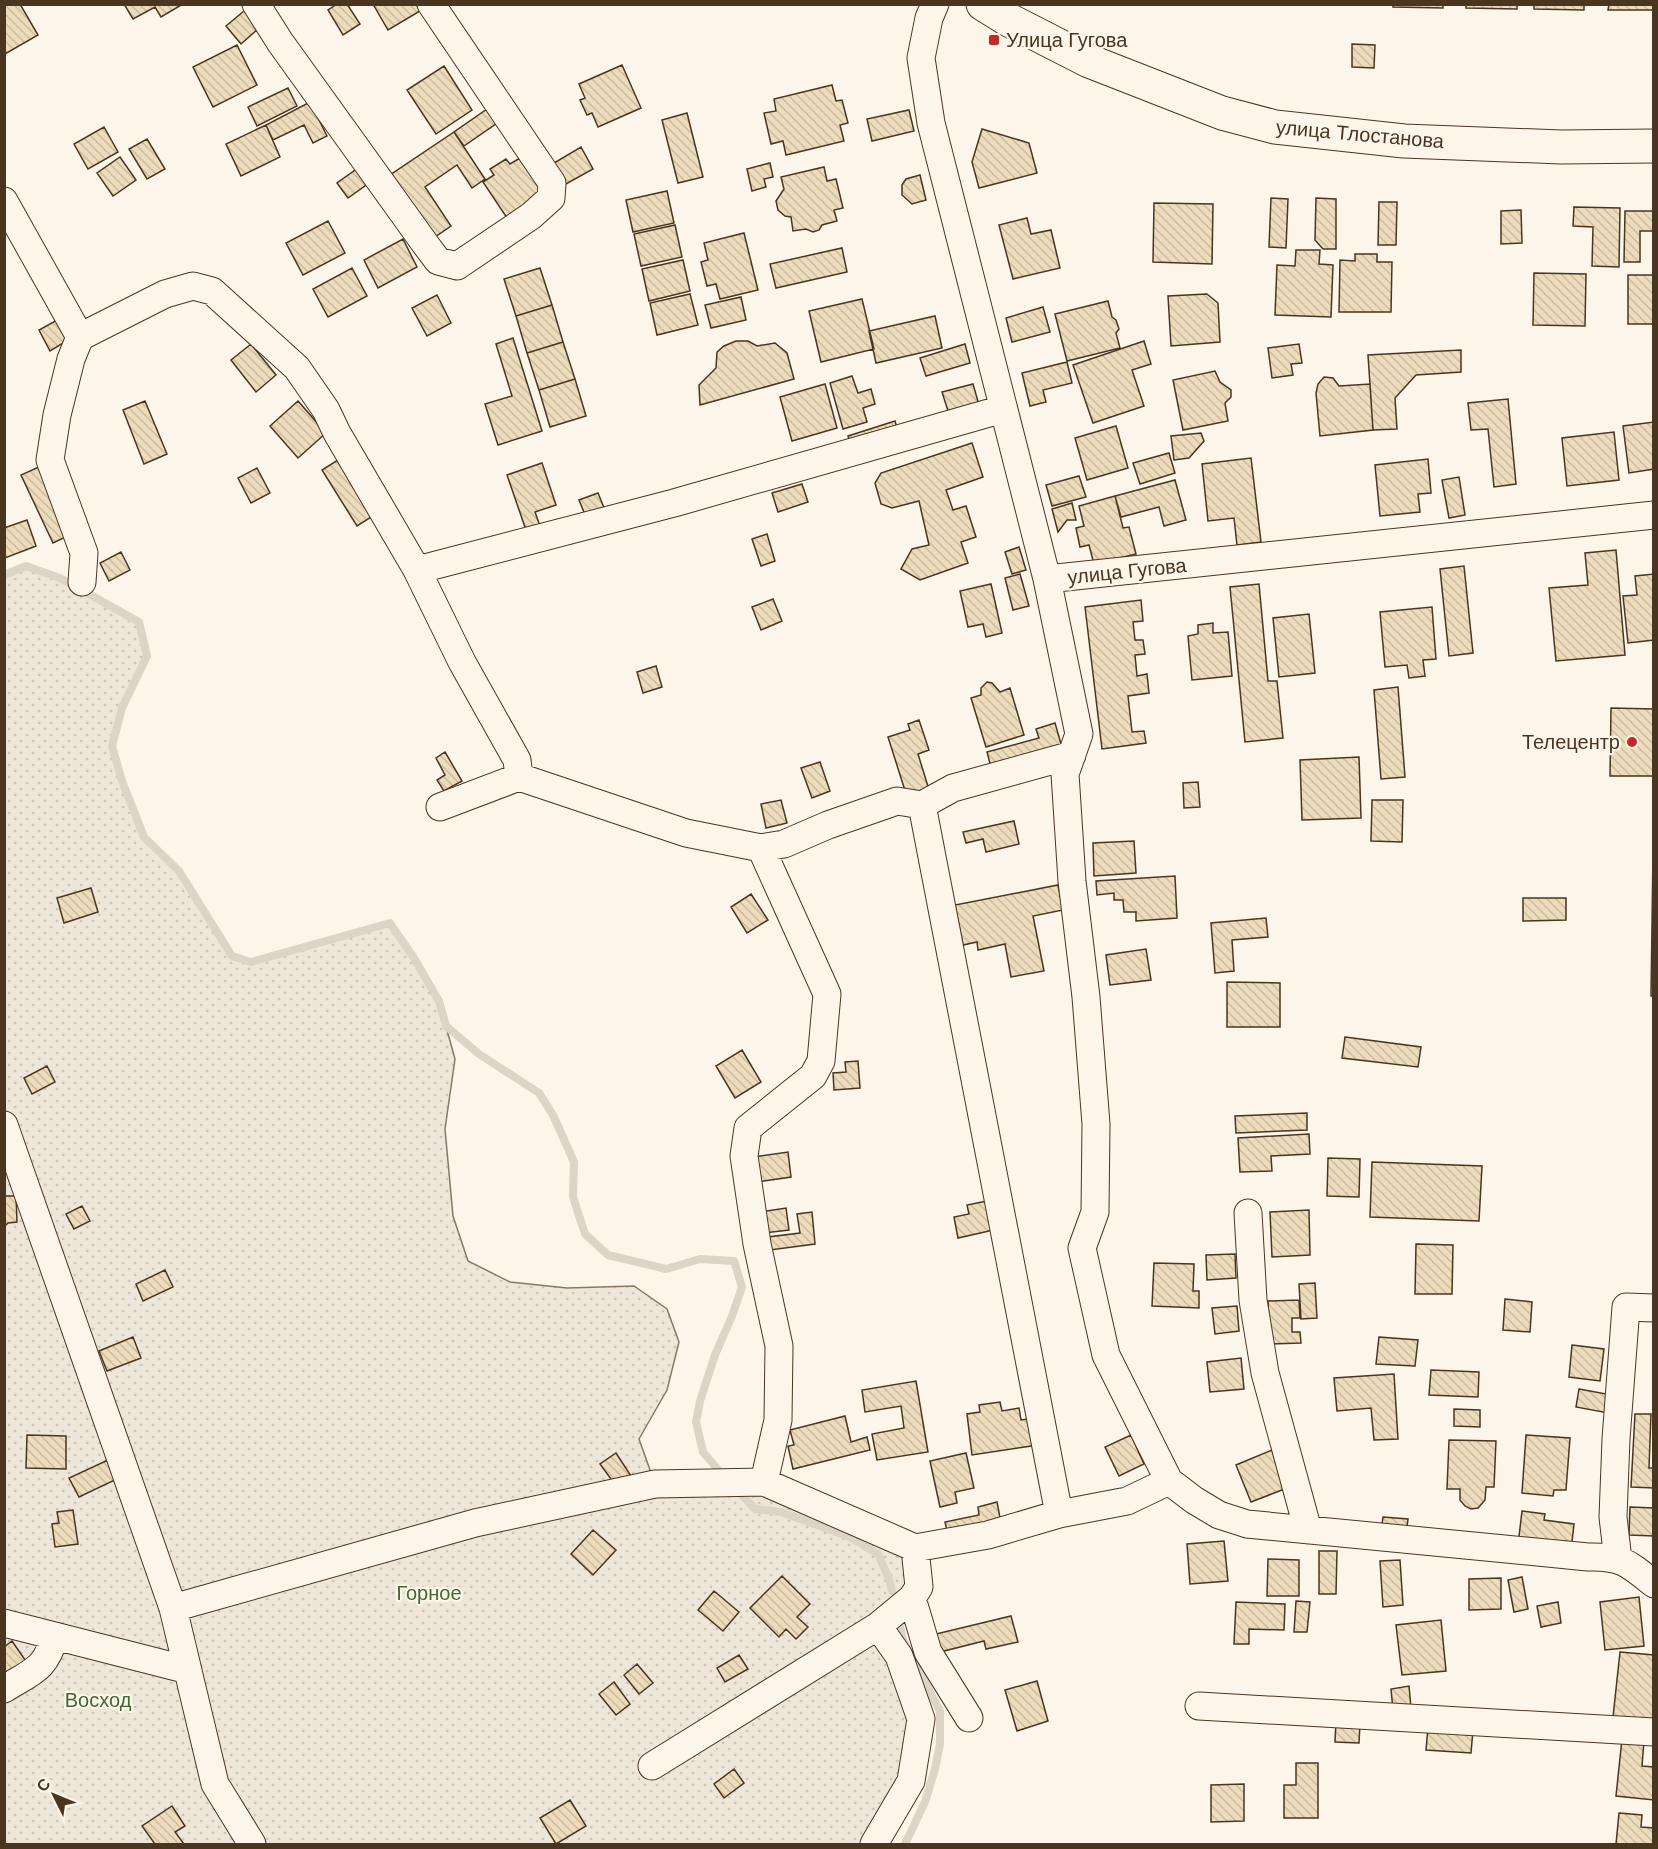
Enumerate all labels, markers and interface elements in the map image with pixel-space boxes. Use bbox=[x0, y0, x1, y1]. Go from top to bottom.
place label: Улица Гугова bbox=[1006, 29, 1128, 51]
marker: Улица Гугова bbox=[987, 33, 1001, 47]
street label: улица Тлостанова bbox=[1275, 116, 1446, 152]
street label: улица Гугова bbox=[1066, 554, 1188, 588]
place label: Телецентр bbox=[1522, 731, 1620, 753]
marker: Телецентр bbox=[1625, 735, 1639, 749]
park label: Горное bbox=[396, 1582, 462, 1604]
park label: Восход bbox=[65, 1689, 132, 1711]
north arrow bbox=[24, 1765, 84, 1825]
text: С bbox=[33, 1775, 54, 1795]

